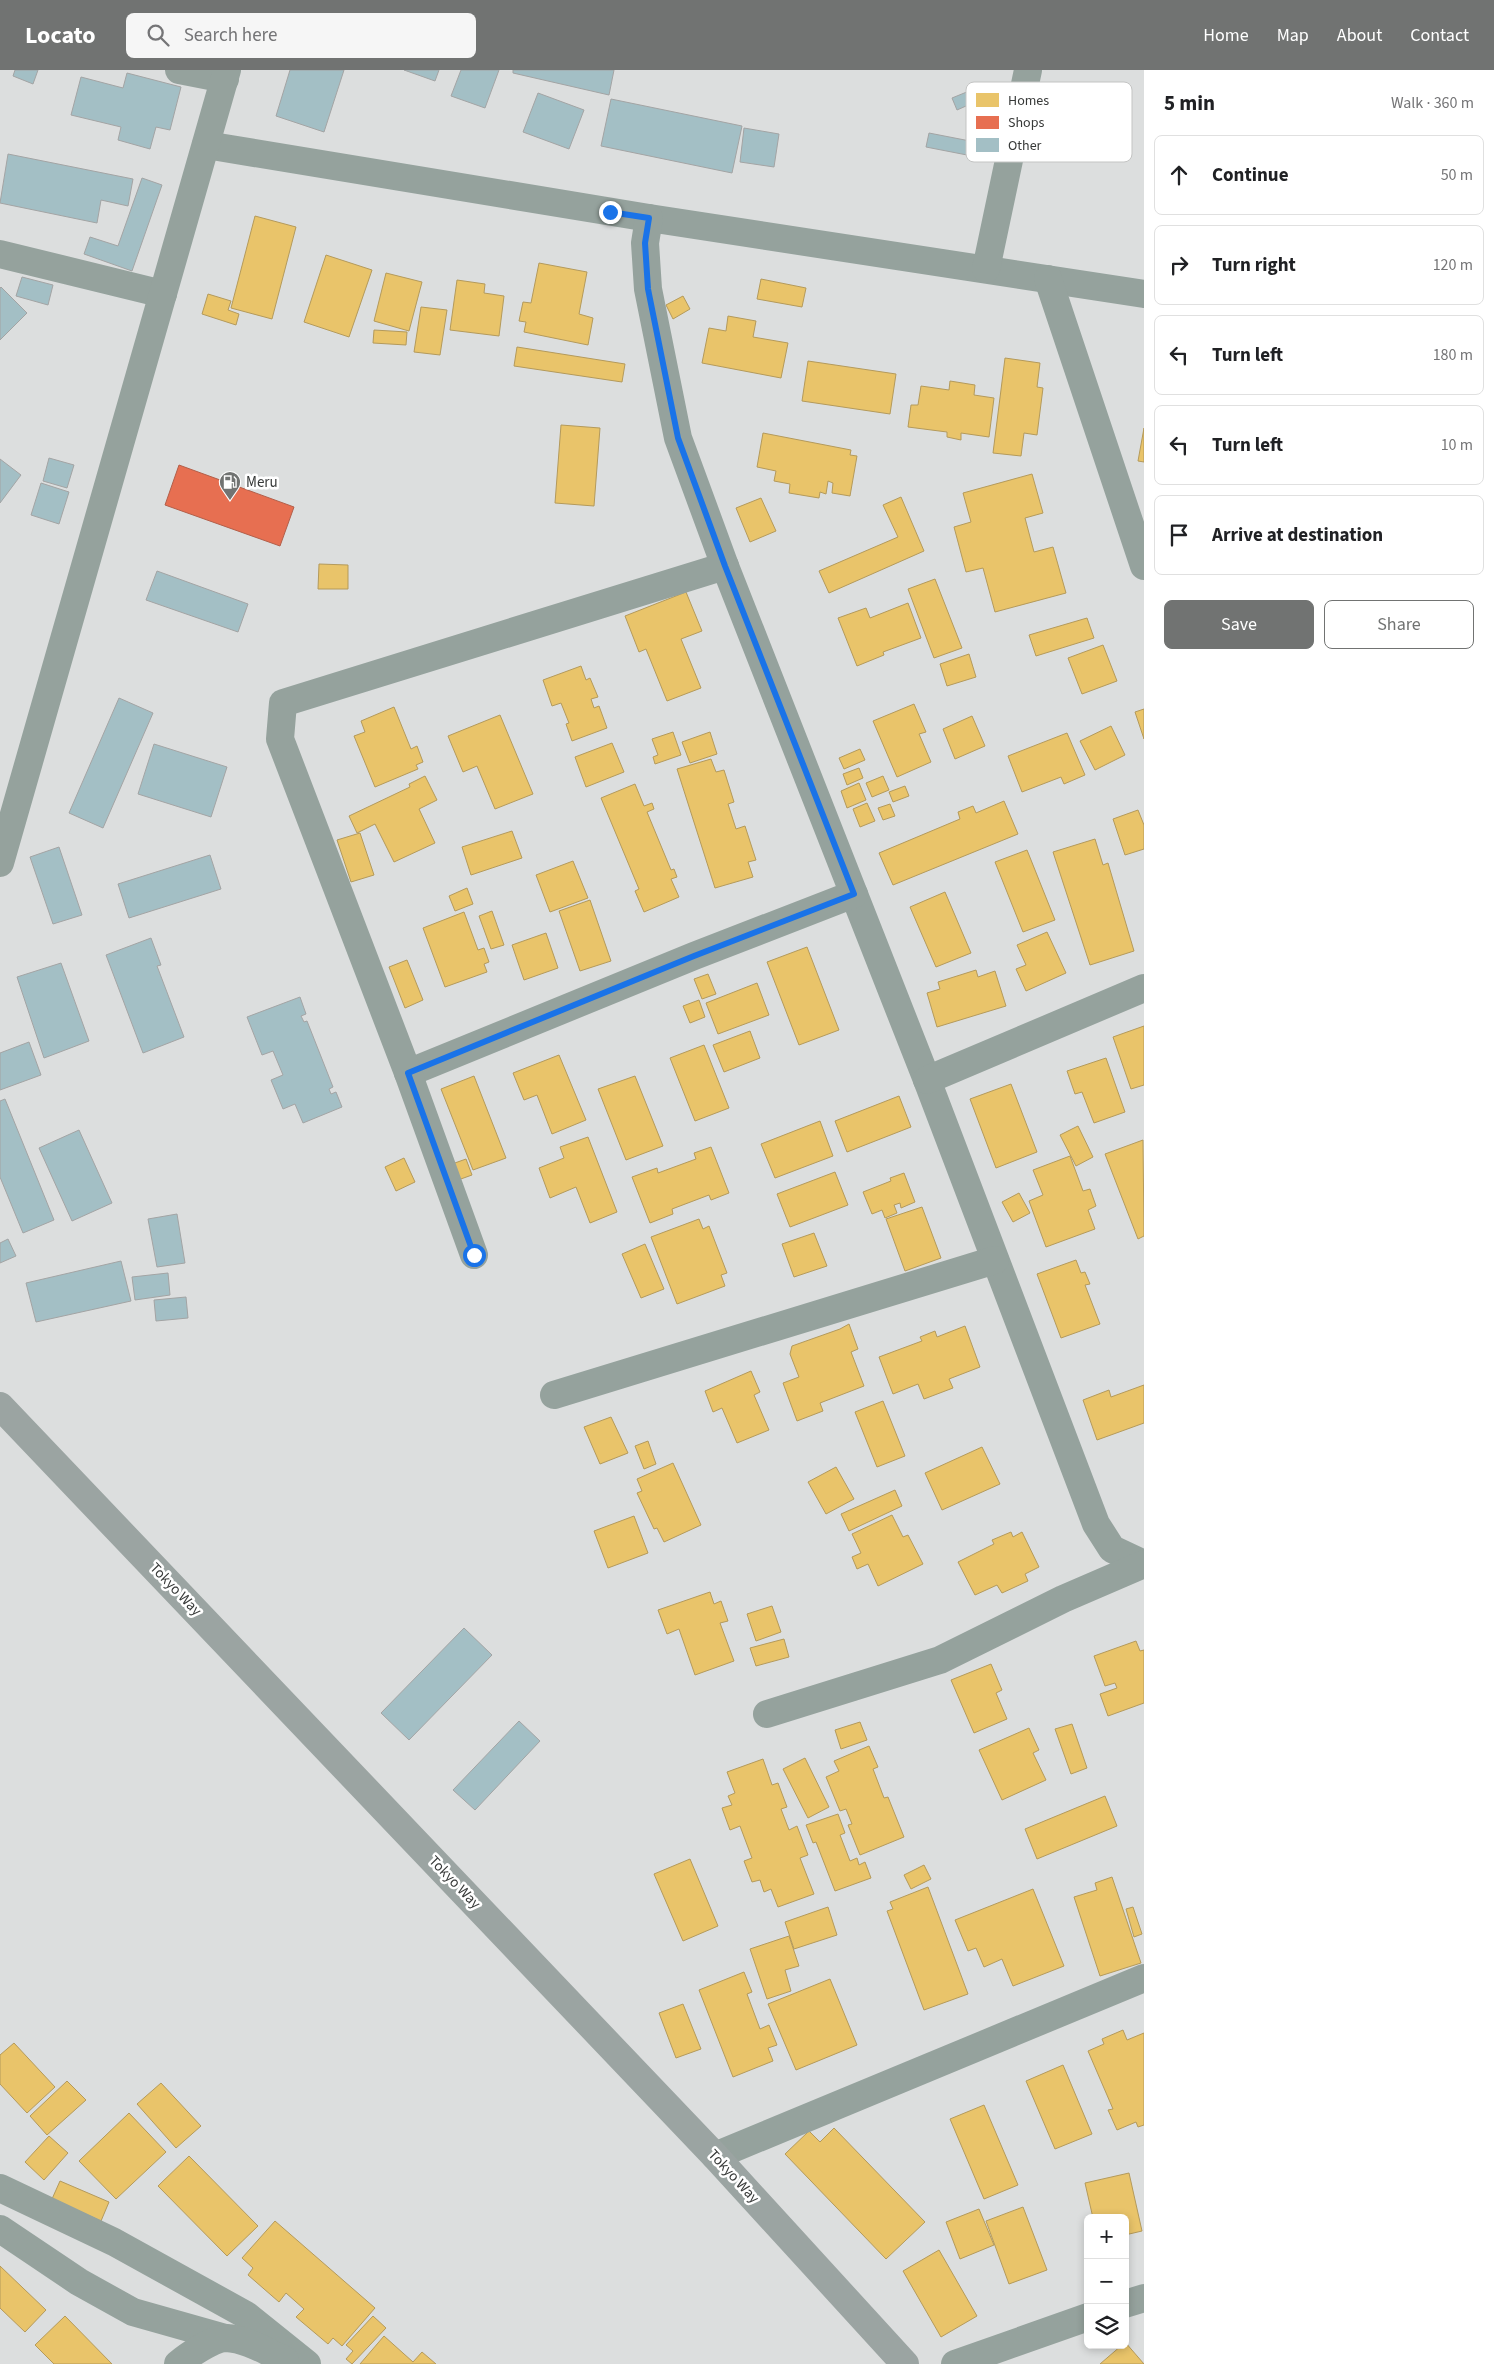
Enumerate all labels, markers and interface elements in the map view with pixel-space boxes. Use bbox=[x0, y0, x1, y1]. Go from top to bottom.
search box bbox=[126, 13, 476, 58]
text: Locato bbox=[25, 18, 96, 53]
icon: search bbox=[144, 21, 172, 49]
text: Search here bbox=[184, 22, 277, 49]
text: Home bbox=[1203, 23, 1249, 48]
text: Map bbox=[1277, 23, 1309, 48]
text: About bbox=[1337, 23, 1382, 48]
text: Contact bbox=[1410, 23, 1469, 48]
legend bbox=[966, 82, 1132, 162]
text: 5 min bbox=[1164, 88, 1215, 118]
text: Homes bbox=[1008, 91, 1049, 111]
text: Walk · 360 m bbox=[1391, 92, 1474, 114]
text: Shops bbox=[1008, 113, 1044, 133]
text: Other bbox=[1008, 136, 1042, 156]
icon: ahead bbox=[1165, 161, 1193, 189]
text: Continue bbox=[1212, 162, 1289, 189]
text: 50 m bbox=[1441, 164, 1473, 186]
route end bbox=[599, 201, 622, 224]
icon: right bbox=[1165, 251, 1193, 279]
text: Turn right bbox=[1212, 252, 1296, 279]
text: 120 m bbox=[1433, 254, 1473, 276]
icon: left bbox=[1165, 341, 1193, 369]
text: Turn left bbox=[1212, 342, 1283, 369]
text: 180 m bbox=[1433, 344, 1473, 366]
icon: left bbox=[1165, 431, 1193, 459]
text: Turn left bbox=[1212, 432, 1283, 459]
text: 10 m bbox=[1441, 434, 1473, 456]
fuel station icon: Meru bbox=[218, 470, 242, 501]
place label: Meru bbox=[246, 472, 278, 493]
icon: arrive bbox=[1165, 521, 1193, 549]
text: Arrive at destination bbox=[1212, 522, 1383, 549]
button: Save bbox=[1164, 600, 1314, 649]
button: Share bbox=[1324, 600, 1474, 649]
route start bbox=[463, 1244, 486, 1267]
street label: Tokyo Way bbox=[145, 1558, 206, 1621]
street label: Tokyo Way bbox=[424, 1851, 485, 1914]
street label: Tokyo Way bbox=[703, 2145, 764, 2208]
map controls bbox=[1084, 2214, 1129, 2349]
button: + bbox=[1084, 2214, 1129, 2259]
button: − bbox=[1084, 2259, 1129, 2304]
button: layers bbox=[1084, 2304, 1129, 2349]

